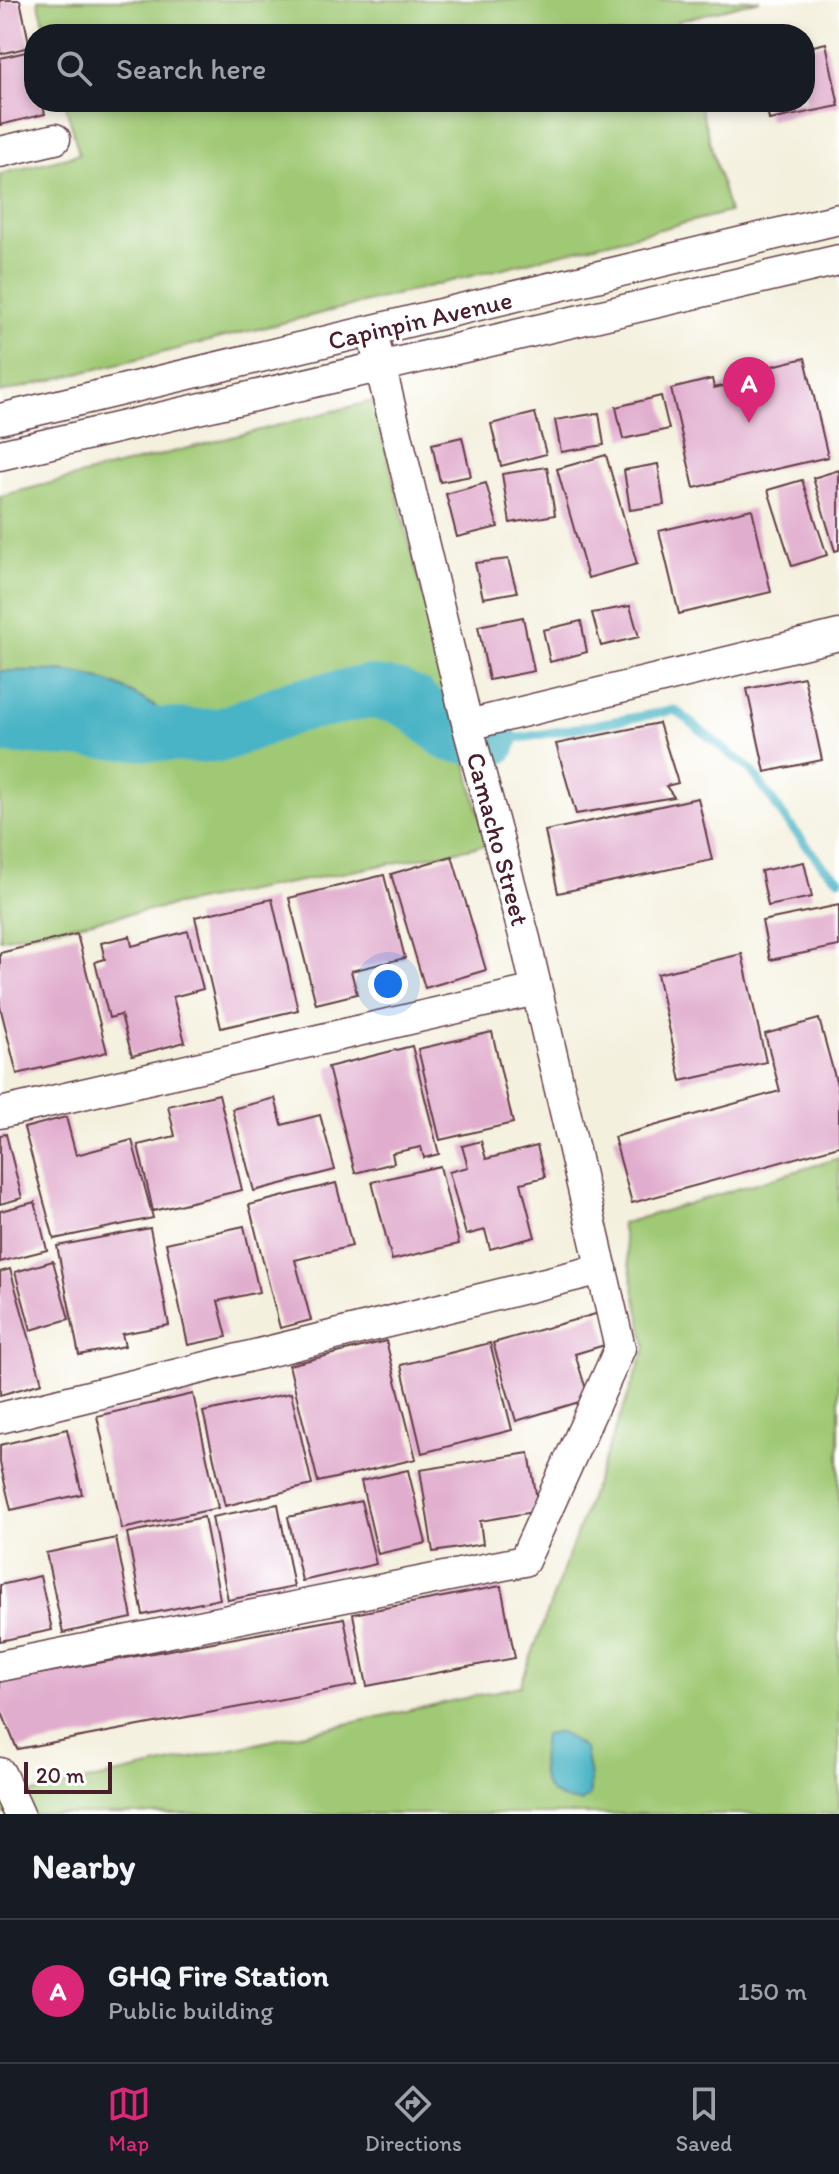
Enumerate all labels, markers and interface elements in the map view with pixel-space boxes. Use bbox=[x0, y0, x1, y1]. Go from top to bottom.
search box bbox=[24, 24, 815, 112]
icon: search bbox=[52, 46, 96, 90]
text: Search here bbox=[116, 50, 266, 87]
street label: Capinpin Avenue bbox=[325, 283, 515, 357]
pin: A bbox=[723, 357, 775, 423]
street label: Camacho Street bbox=[459, 749, 537, 929]
your location bbox=[368, 964, 408, 1004]
scale bar bbox=[24, 1758, 112, 1794]
text: 20 m bbox=[36, 1762, 85, 1789]
text: Nearby bbox=[32, 1846, 135, 1887]
text: GHQ Fire Station bbox=[108, 1957, 329, 1994]
text: A bbox=[50, 1975, 66, 2007]
text: 150 m bbox=[738, 1975, 807, 2007]
text: Public building bbox=[108, 1994, 274, 2026]
tab: Map bbox=[107, 2082, 151, 2157]
tab: Directions bbox=[365, 2082, 462, 2157]
tab: Saved bbox=[676, 2082, 732, 2157]

